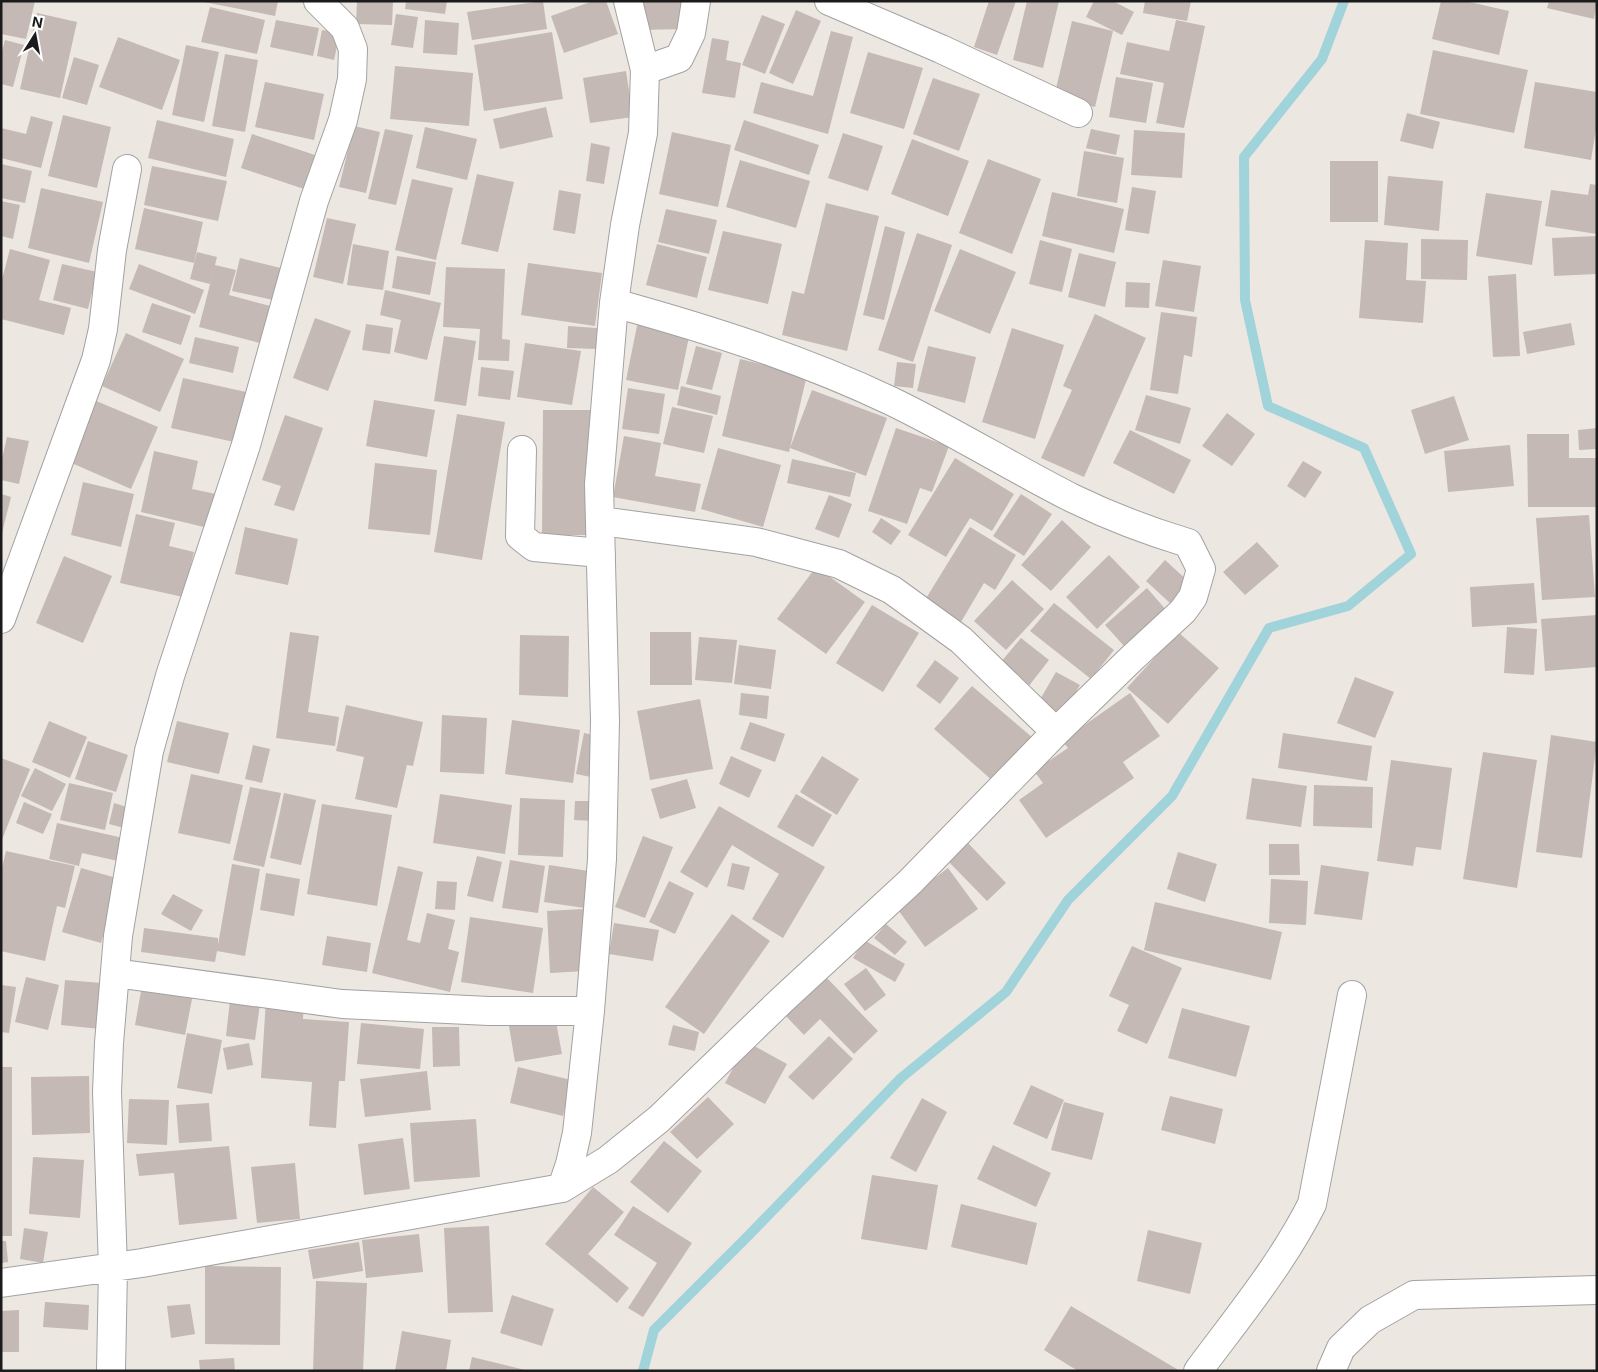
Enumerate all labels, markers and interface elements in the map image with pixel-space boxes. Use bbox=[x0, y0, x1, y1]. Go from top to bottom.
north arrow bbox=[10, 10, 60, 60]
text: N bbox=[31, 12, 44, 31]

